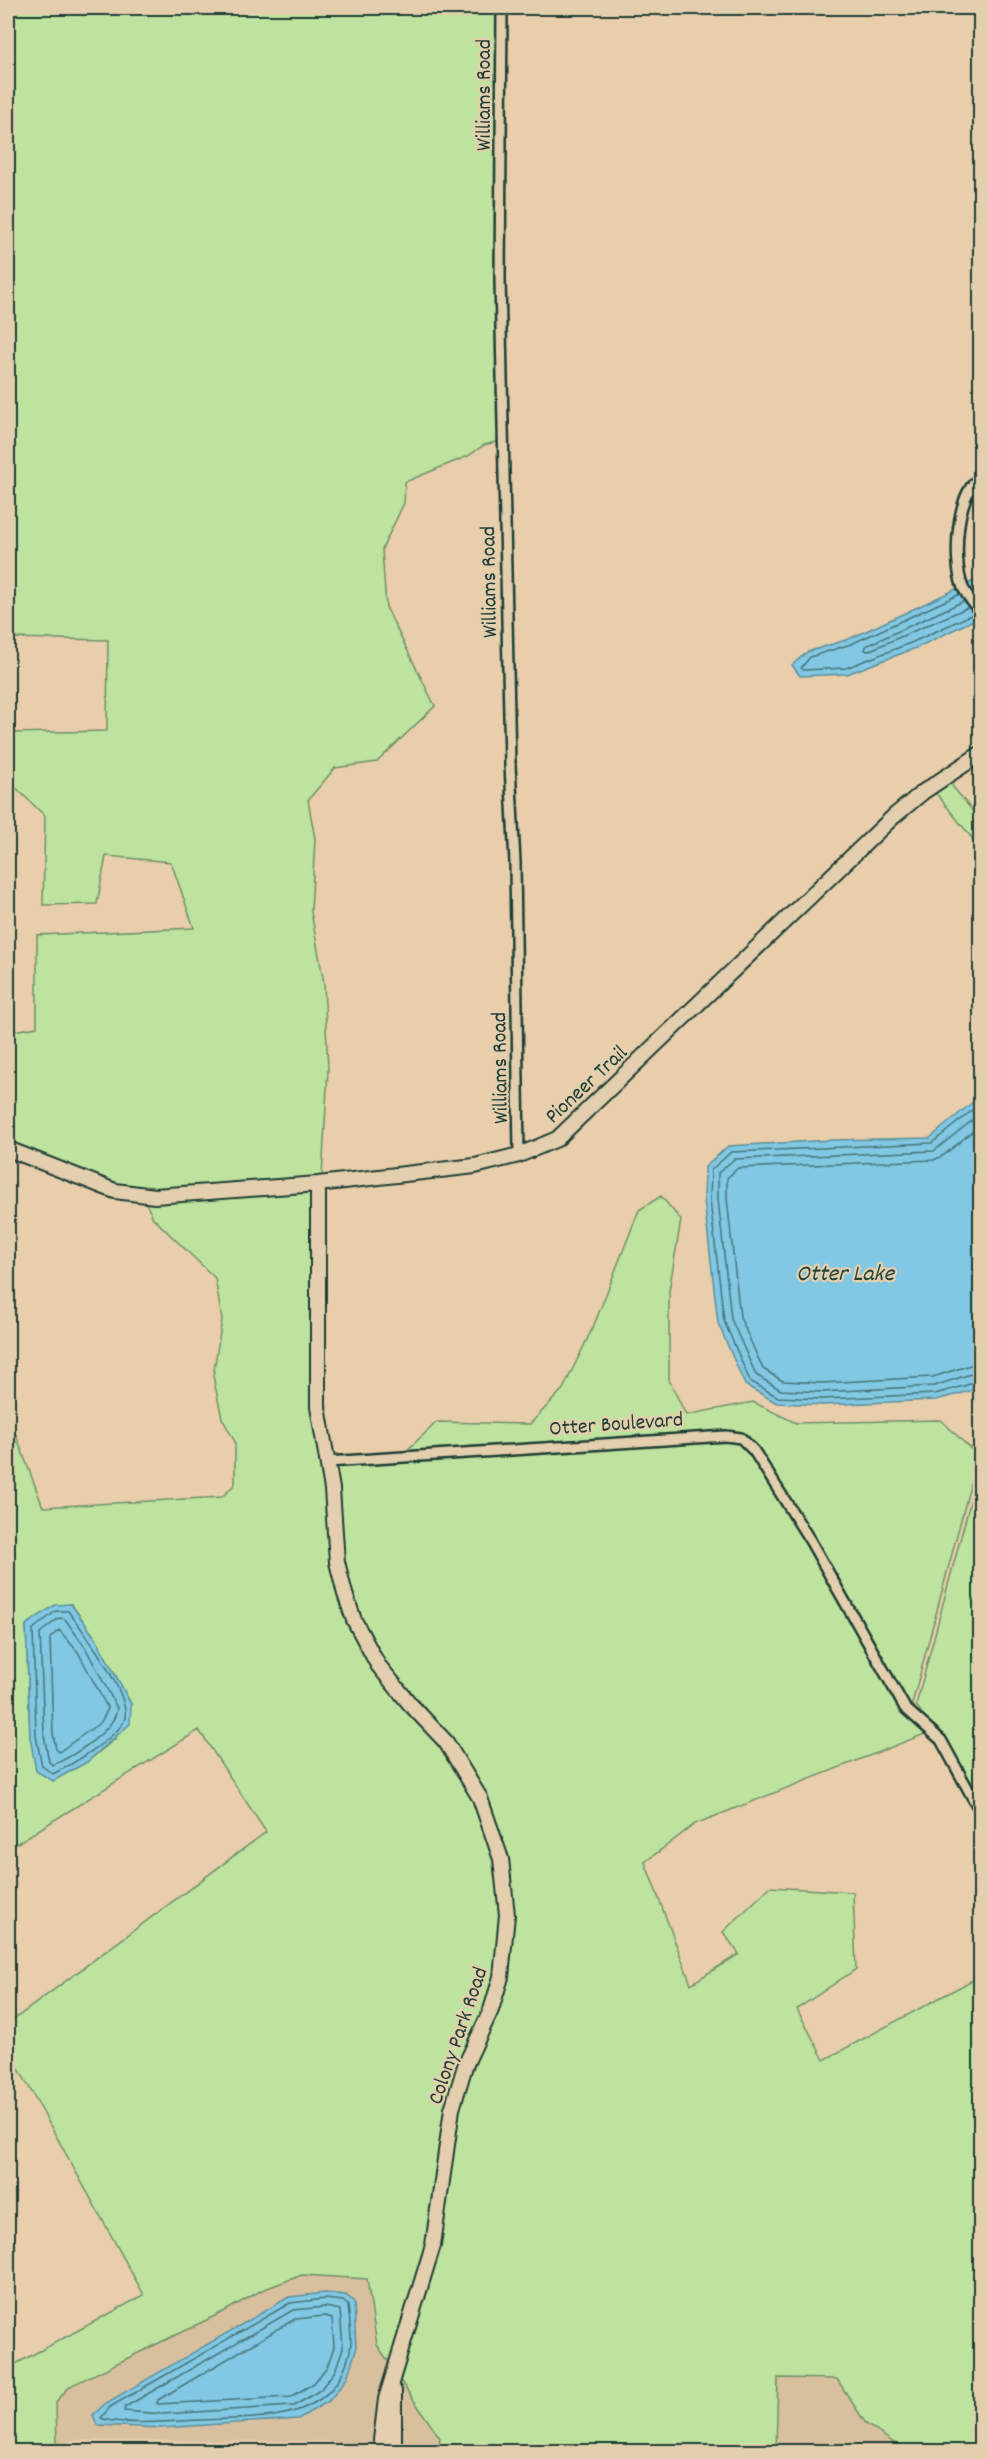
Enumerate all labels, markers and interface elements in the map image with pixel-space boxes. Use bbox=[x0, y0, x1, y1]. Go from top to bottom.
street label: Williams Road bbox=[470, 39, 501, 151]
street label: Williams Road bbox=[474, 526, 507, 638]
street label: Williams Road bbox=[485, 1012, 518, 1124]
street label: Pioneer Trail bbox=[539, 1039, 636, 1132]
water label: Otter Lake bbox=[796, 1258, 895, 1292]
street label: Otter Boulevard bbox=[548, 1405, 684, 1446]
street label: Colony Park Road bbox=[421, 1963, 497, 2109]

